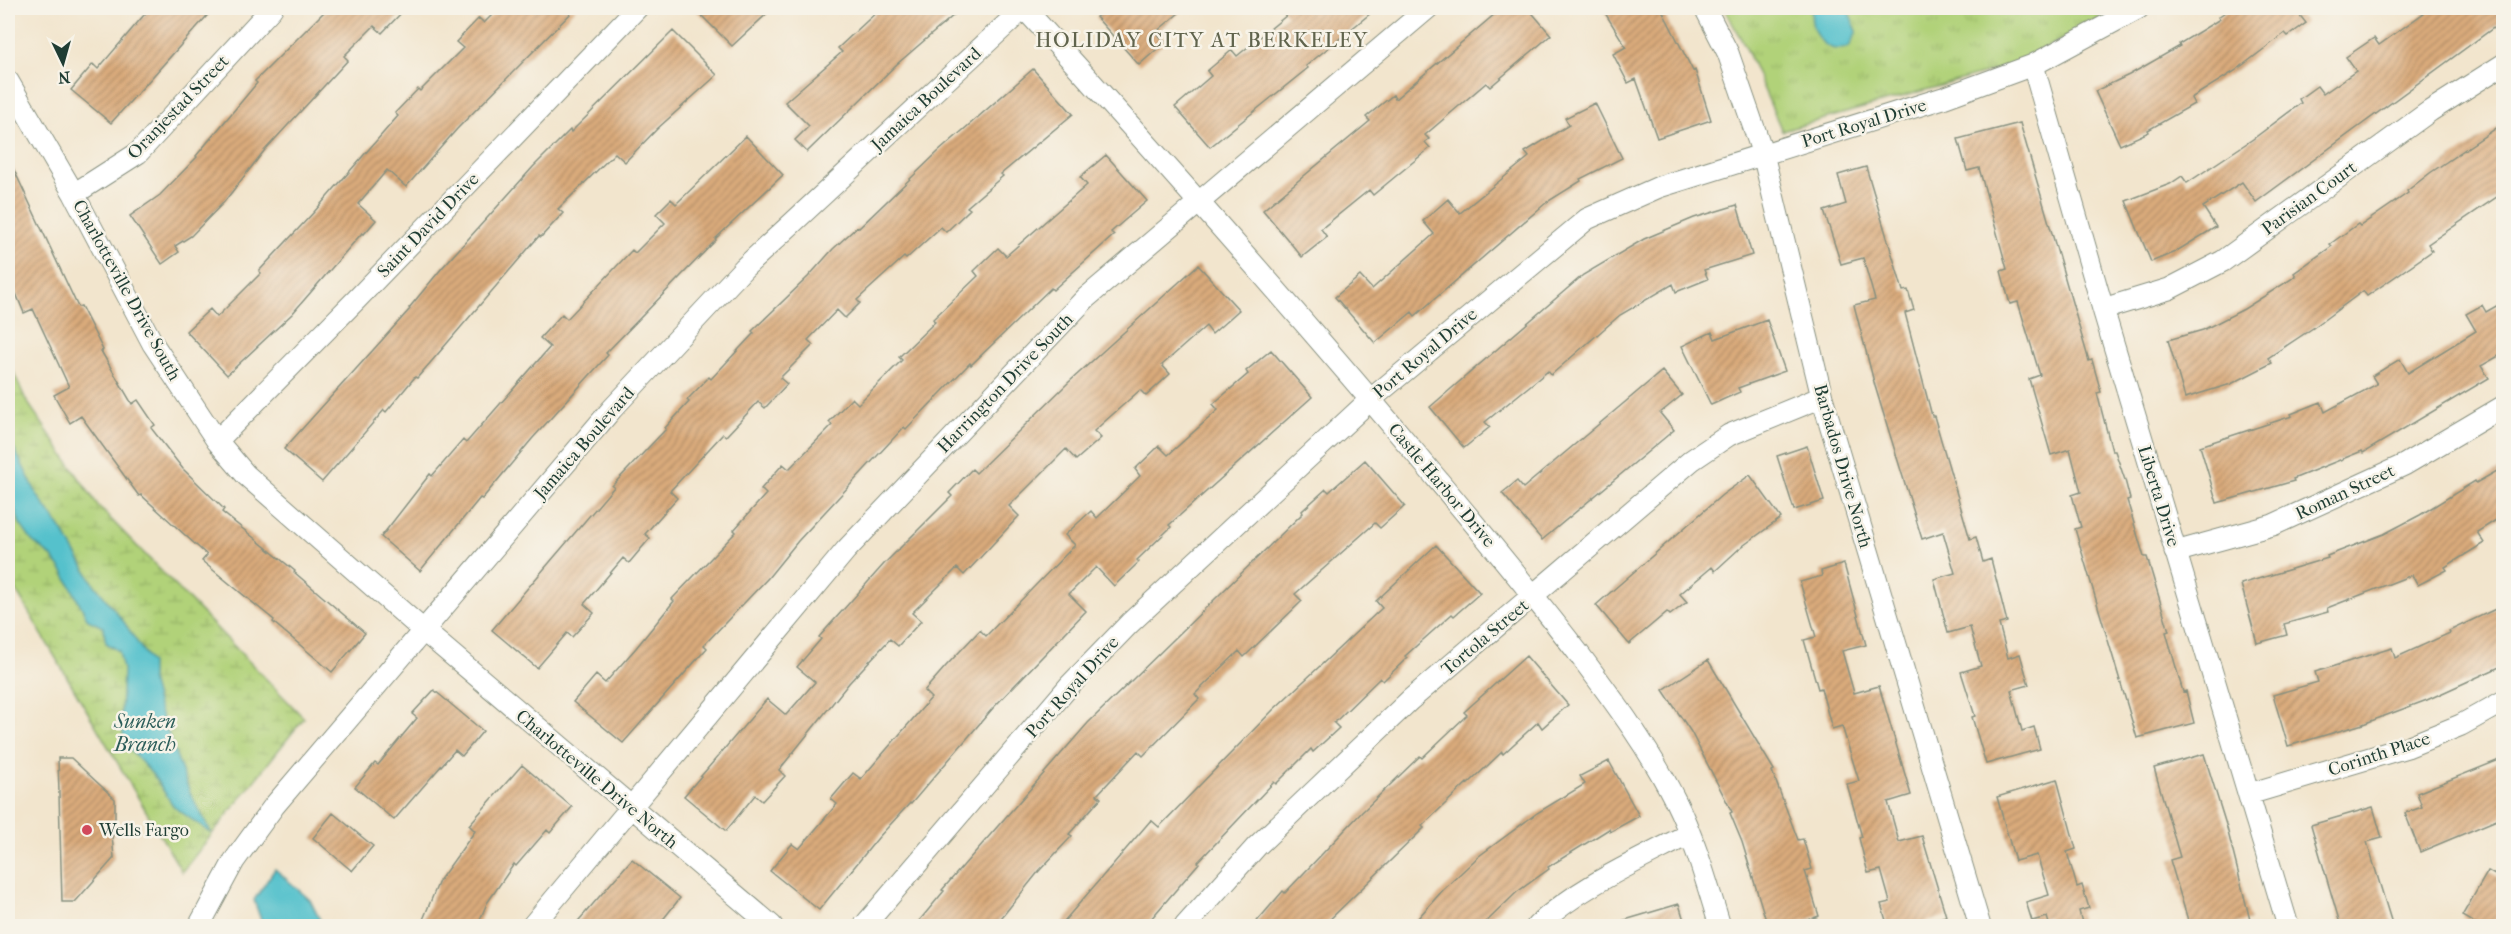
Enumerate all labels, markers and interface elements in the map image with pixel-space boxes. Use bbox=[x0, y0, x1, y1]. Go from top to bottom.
district label: HOLIDAY CITY AT BERKELEY bbox=[1035, 28, 1369, 52]
north arrow bbox=[33, 33, 93, 93]
street label: Jamaica Boulevard bbox=[866, 43, 986, 157]
street label: Oranjestad Street bbox=[123, 50, 234, 164]
text: N bbox=[57, 67, 71, 88]
street label: Port Royal Drive bbox=[1799, 94, 1929, 152]
street label: Parisian Court bbox=[2258, 157, 2361, 240]
street label: Saint David Drive bbox=[373, 169, 484, 282]
street label: Charlotteville Drive South bbox=[68, 196, 185, 384]
street label: Port Royal Drive bbox=[1369, 304, 1482, 403]
street label: Harrington Drive South bbox=[933, 309, 1078, 458]
street label: Barbados Drive North bbox=[1809, 382, 1876, 550]
street label: Jamaica Boulevard bbox=[529, 383, 639, 505]
street label: Castle Harbor Drive bbox=[1384, 419, 1500, 552]
street label: Liberta Drive bbox=[2133, 443, 2184, 549]
street label: Roman Street bbox=[2292, 460, 2399, 525]
street label: Tortola Street bbox=[1437, 594, 1534, 680]
street label: Port Royal Drive bbox=[1021, 632, 1124, 742]
street label: Charlotteville Drive North bbox=[511, 705, 682, 853]
water label: Sunken Branch bbox=[113, 710, 176, 756]
street label: Corinth Place bbox=[2326, 728, 2433, 781]
place label: Wells Fargo bbox=[98, 820, 189, 841]
marker: Wells Fargo bbox=[80, 823, 94, 837]

